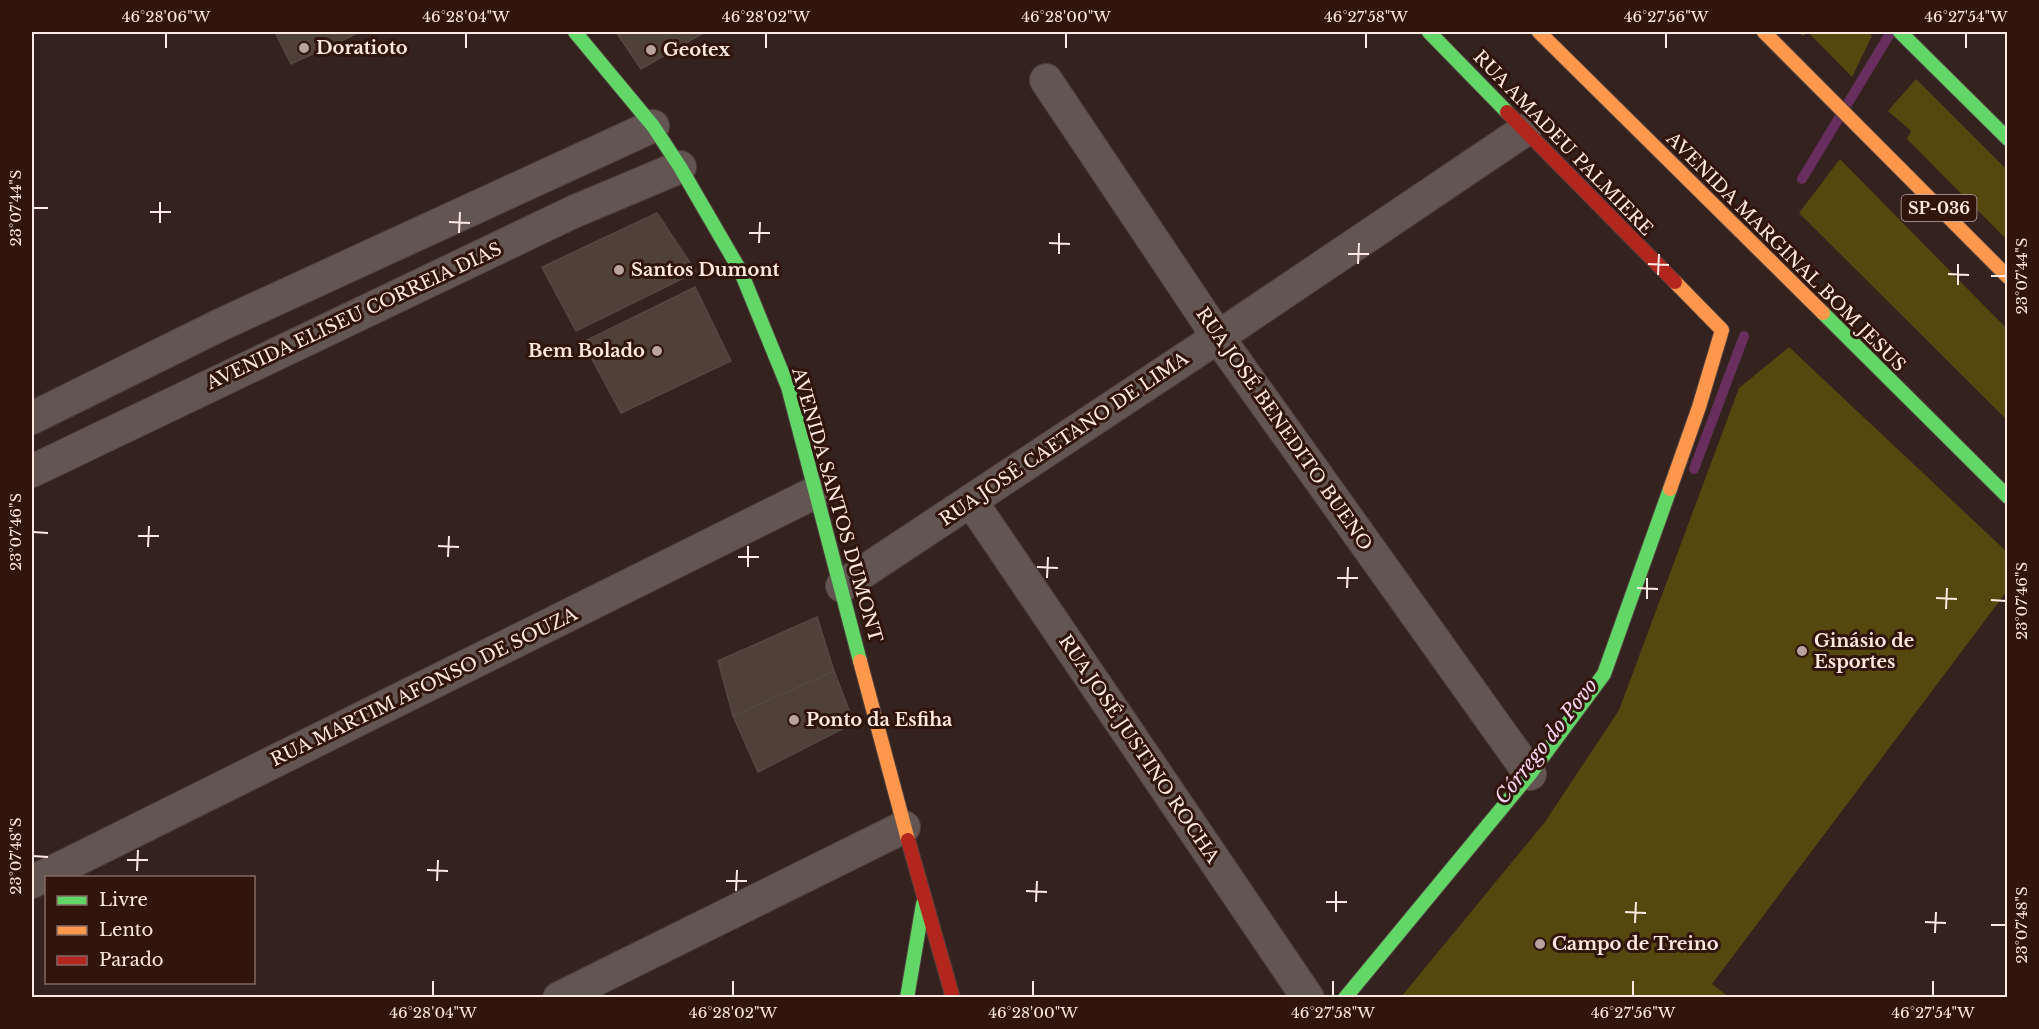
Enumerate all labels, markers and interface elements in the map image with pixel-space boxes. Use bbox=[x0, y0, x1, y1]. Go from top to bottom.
text: 46°28'06"W bbox=[122, 7, 211, 26]
text: 46°28'04"W bbox=[422, 7, 510, 26]
text: 46°28'02"W bbox=[722, 7, 810, 26]
text: 46°28'00"W bbox=[1021, 7, 1111, 26]
text: 46°27'58"W bbox=[1324, 7, 1408, 26]
text: 46°27'56"W bbox=[1624, 7, 1709, 26]
text: 46°27'54"W bbox=[1924, 7, 2008, 26]
place label: Doratioto bbox=[316, 37, 408, 59]
place label: Geotex bbox=[663, 39, 730, 61]
marker: Doratioto bbox=[297, 41, 311, 55]
marker: Geotex bbox=[644, 43, 658, 57]
street label: RUA AMADEU PALMIERE bbox=[1469, 46, 1657, 240]
street label: AVENIDA MARGINAL BOM JESUS bbox=[1661, 127, 1910, 376]
text: 23°07'44"S bbox=[6, 169, 25, 247]
road number: SP-036 bbox=[1902, 195, 1976, 221]
text: 23°07'44"S bbox=[2012, 237, 2031, 315]
street label: AVENIDA ELISEU CORREIA DIAS bbox=[202, 238, 505, 395]
place label: Santos Dumont bbox=[631, 259, 779, 281]
marker: Santos Dumont bbox=[612, 263, 626, 277]
street label: RUA JOSÉ BENEDITO BUENO bbox=[1191, 303, 1377, 555]
place label: Bem Bolado bbox=[528, 340, 645, 362]
marker: Bem Bolado bbox=[650, 344, 664, 358]
street label: RUA JOSÉ CAETANO DE LIMA bbox=[935, 346, 1193, 531]
street label: AVENIDA SANTOS DUMONT bbox=[787, 364, 887, 645]
text: 23°07'46"S bbox=[6, 493, 25, 571]
text: 23°07'46"S bbox=[2012, 562, 2031, 640]
street label: RUA MARTIM AFONSO DE SOUZA bbox=[267, 602, 582, 771]
street label: RUA JOSÉ JUSTINO ROCHA bbox=[1054, 630, 1225, 868]
place label: Ginásio de Esportes bbox=[1814, 630, 1914, 673]
marker: Ginásio de Esportes bbox=[1795, 644, 1809, 658]
water label: Córrego do Povo bbox=[1490, 674, 1602, 808]
place label: Ponto da Esfiha bbox=[806, 709, 953, 731]
marker: Ponto da Esfiha bbox=[787, 713, 801, 727]
text: 23°07'48"S bbox=[6, 817, 25, 895]
legend bbox=[45, 876, 255, 984]
text: 23°07'48"S bbox=[2012, 886, 2031, 964]
text: Livre bbox=[99, 889, 148, 911]
text: Lento bbox=[99, 919, 153, 941]
place label: Campo de Treino bbox=[1552, 933, 1719, 955]
marker: Campo de Treino bbox=[1533, 937, 1547, 951]
text: Parado bbox=[99, 949, 164, 971]
text: 46°28'04"W bbox=[389, 1003, 477, 1022]
text: 46°28'02"W bbox=[689, 1003, 777, 1022]
text: 46°28'00"W bbox=[988, 1003, 1078, 1022]
text: 46°27'58"W bbox=[1291, 1003, 1375, 1022]
text: 46°27'56"W bbox=[1591, 1003, 1676, 1022]
text: 46°27'54"W bbox=[1891, 1003, 1975, 1022]

